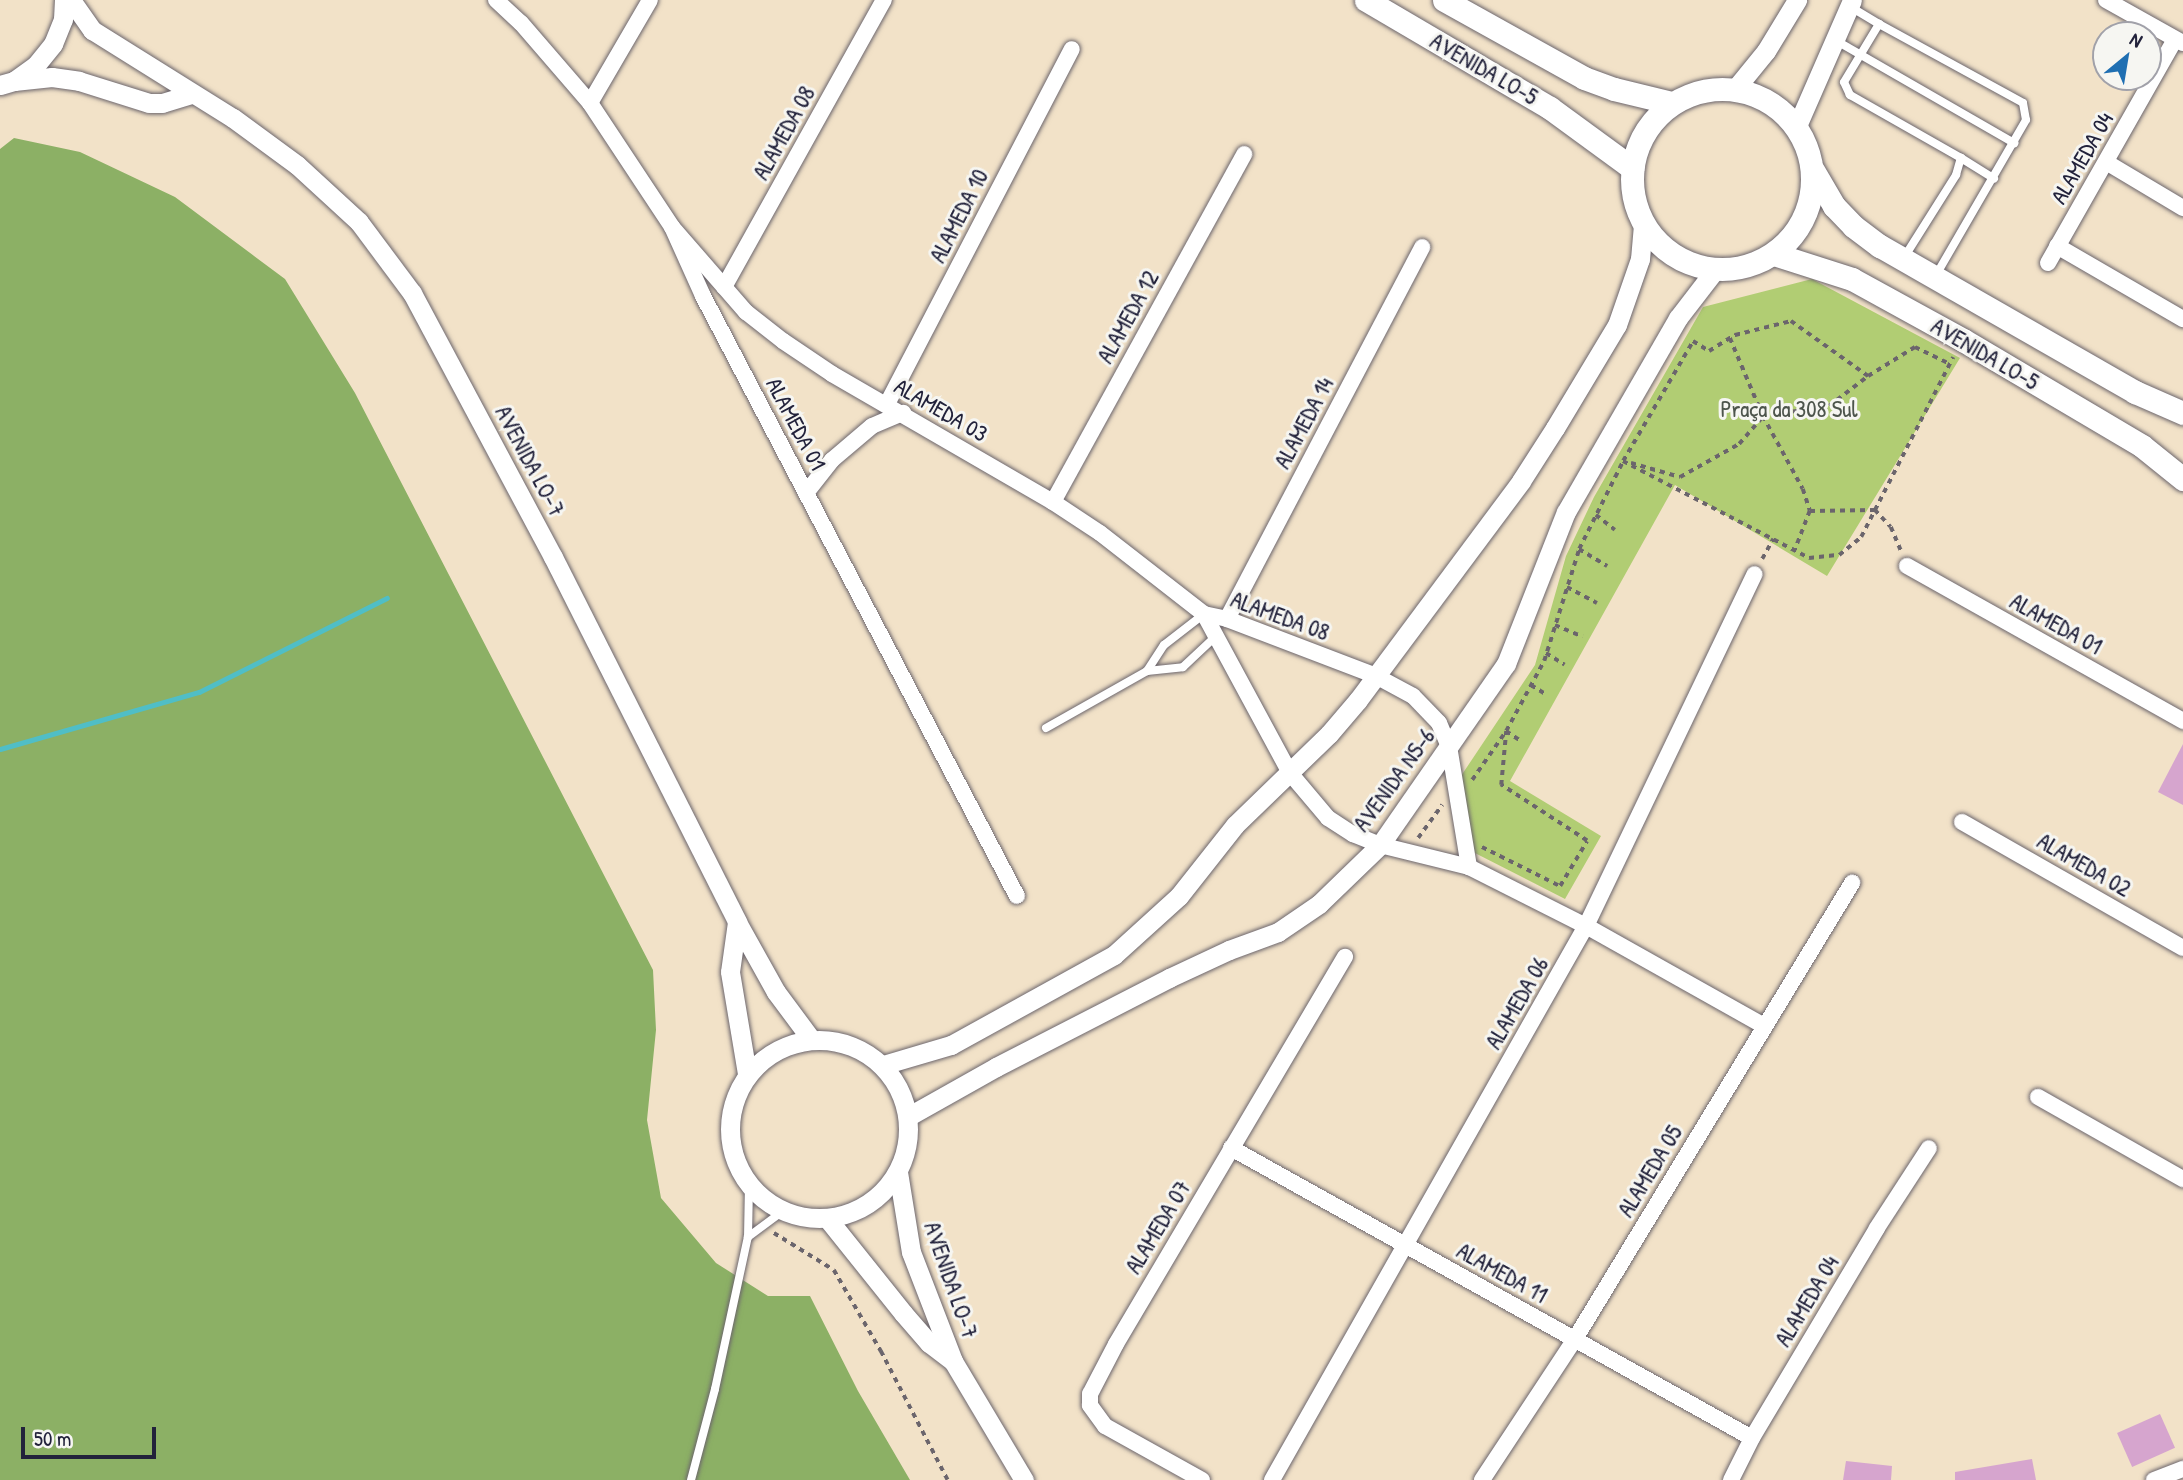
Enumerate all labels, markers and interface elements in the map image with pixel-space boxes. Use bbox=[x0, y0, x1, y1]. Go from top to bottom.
north arrow bbox=[2092, 21, 2162, 91]
text: N bbox=[2126, 26, 2147, 53]
street label: AVENIDA LO-5 bbox=[1425, 27, 1543, 111]
street label: ALAMEDA 08 bbox=[747, 81, 821, 185]
street label: ALAMEDA 04 bbox=[2045, 107, 2119, 209]
street label: ALAMEDA 10 bbox=[924, 165, 994, 267]
street label: ALAMEDA 12 bbox=[1091, 266, 1165, 368]
street label: AVENIDA LO-5 bbox=[1926, 312, 2044, 396]
street label: ALAMEDA 03 bbox=[890, 372, 992, 448]
street label: ALAMEDA 01 bbox=[760, 373, 832, 475]
street label: ALAMEDA 14 bbox=[1269, 373, 1339, 473]
park label: Praça da 308 Sul bbox=[1720, 395, 1858, 423]
street label: AVENIDA LO-7 bbox=[489, 401, 571, 521]
street label: ALAMEDA 08 bbox=[1227, 585, 1333, 647]
street label: ALAMEDA 01 bbox=[2005, 587, 2107, 661]
street label: AVENIDA NS-6 bbox=[1347, 723, 1441, 837]
street label: ALAMEDA 02 bbox=[2032, 827, 2136, 903]
street label: ALAMEDA 06 bbox=[1480, 952, 1554, 1054]
street label: ALAMEDA 05 bbox=[1612, 1120, 1688, 1222]
street label: ALAMEDA 07 bbox=[1119, 1175, 1197, 1279]
street label: AVENIDA LO-7 bbox=[918, 1218, 984, 1342]
street label: ALAMEDA 11 bbox=[1452, 1237, 1552, 1309]
street label: ALAMEDA 04 bbox=[1769, 1251, 1845, 1351]
scale bar bbox=[24, 1414, 159, 1458]
text: 50 m bbox=[34, 1424, 71, 1453]

